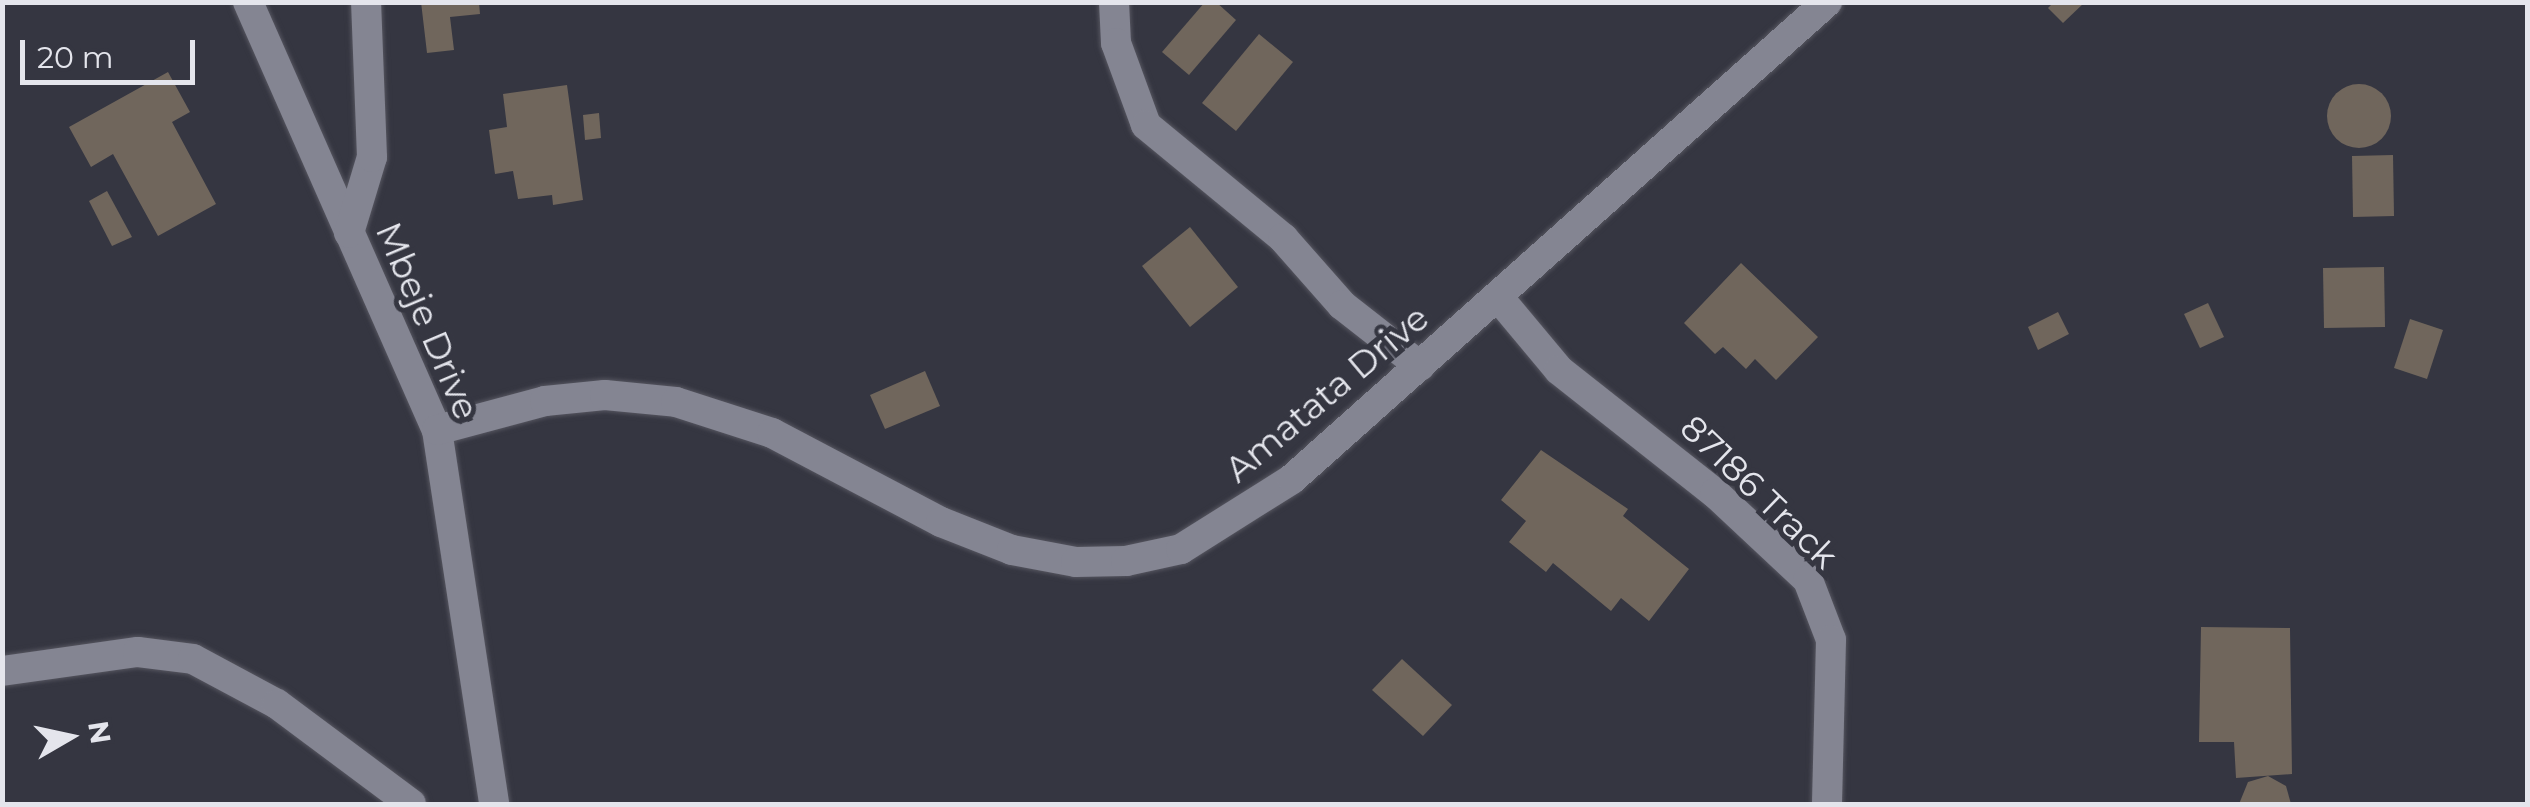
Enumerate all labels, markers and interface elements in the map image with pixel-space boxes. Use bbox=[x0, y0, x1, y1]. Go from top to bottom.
scale bar bbox=[25, 20, 200, 82]
text: 20 m bbox=[37, 39, 114, 76]
street label: Mbeje Drive bbox=[367, 216, 487, 426]
street label: Amatata Drive bbox=[1217, 297, 1437, 491]
street label: 87186 Track bbox=[1672, 407, 1846, 577]
north arrow bbox=[20, 687, 120, 787]
text: N bbox=[81, 718, 118, 746]

